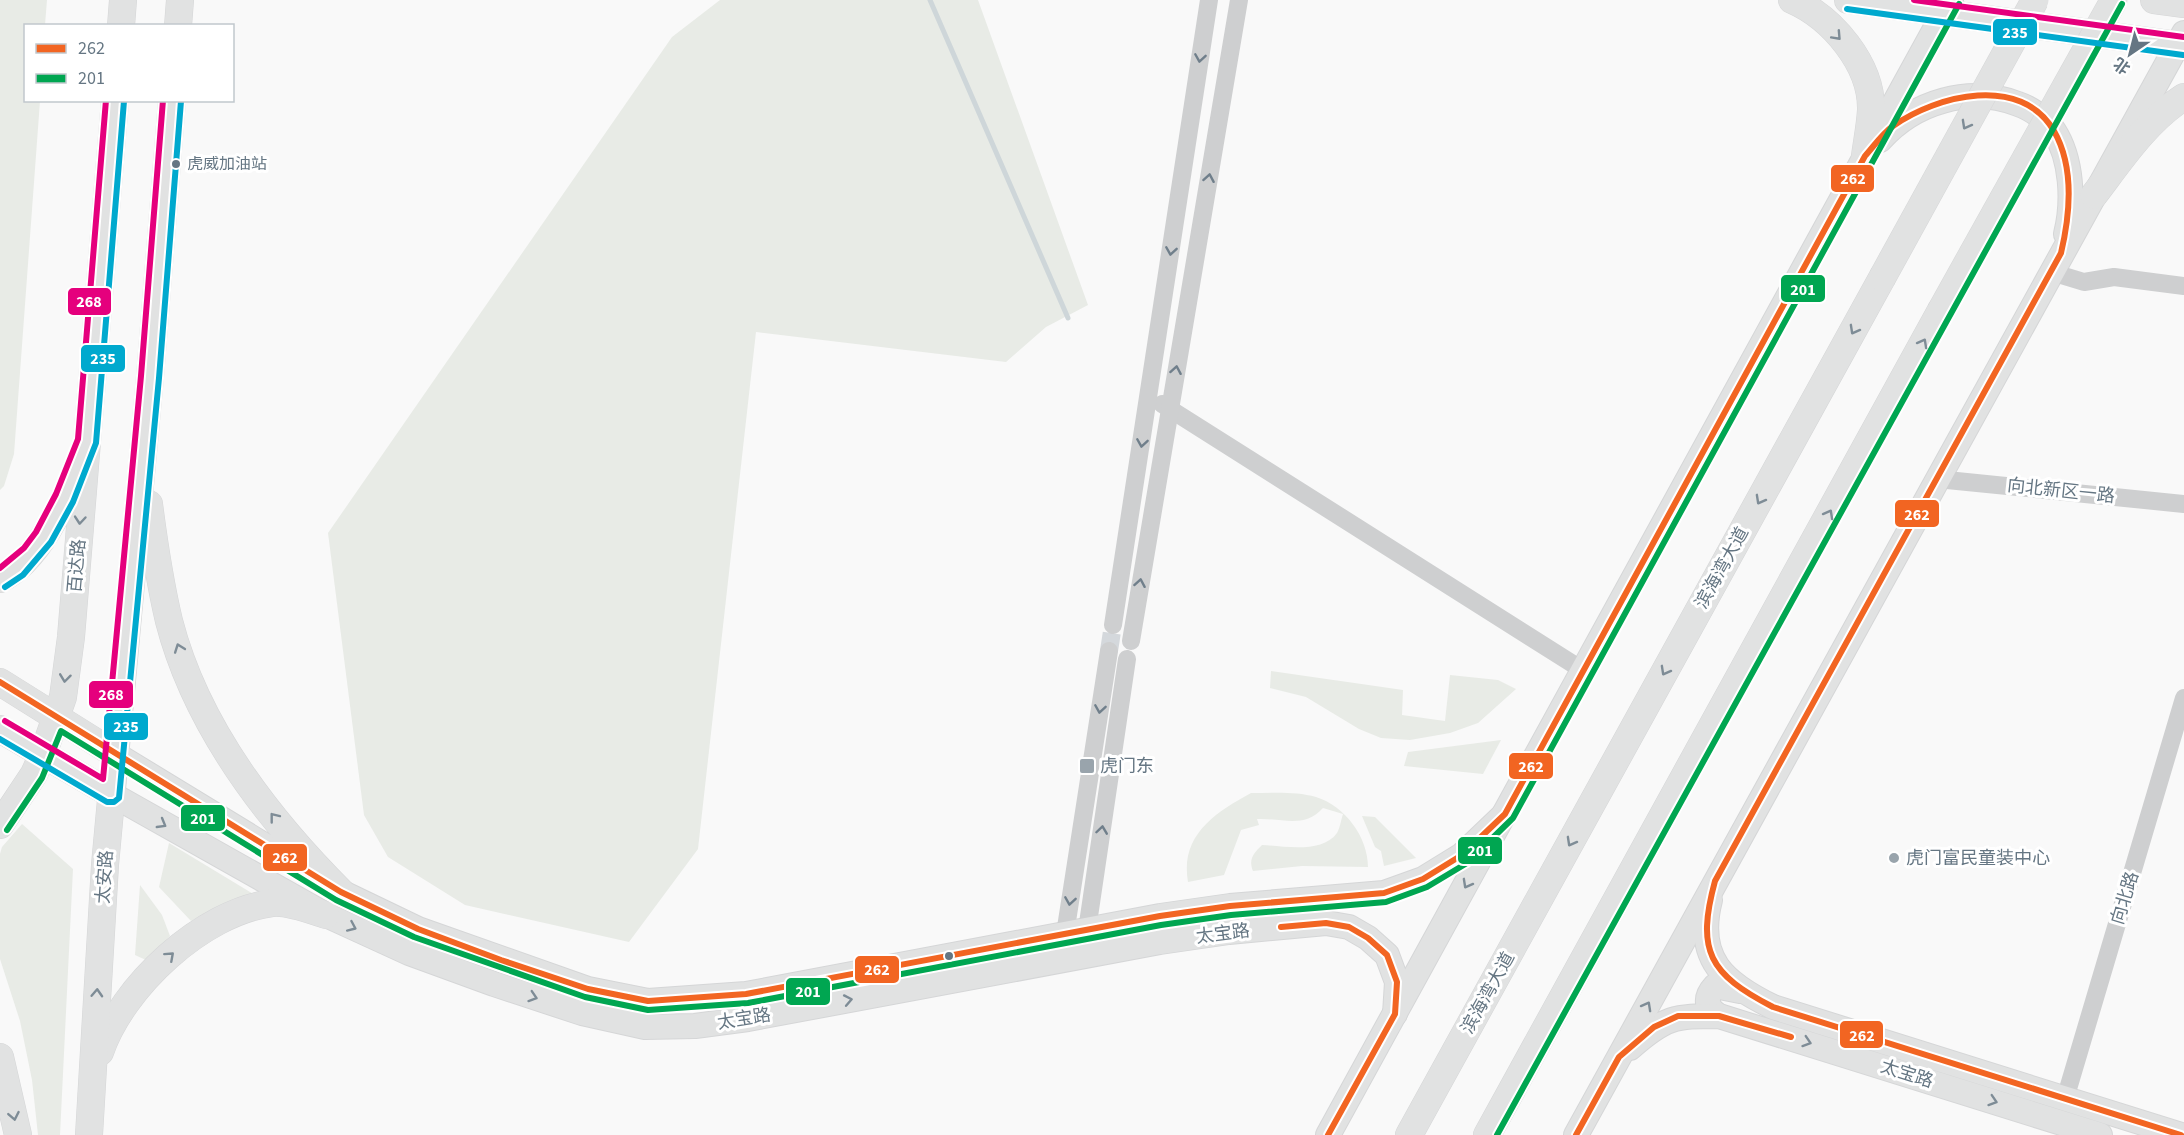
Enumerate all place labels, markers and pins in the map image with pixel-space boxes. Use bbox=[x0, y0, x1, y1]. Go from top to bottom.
place label: 虎威加油站 bbox=[187, 153, 267, 175]
marker: 虎威加油站 bbox=[170, 158, 182, 170]
place label: 虎门东 bbox=[1100, 754, 1154, 779]
marker: 虎门东 bbox=[1078, 757, 1096, 775]
place label: 虎门富民童装中心 bbox=[1906, 846, 2050, 871]
marker: 虎门富民童装中心 bbox=[1887, 851, 1901, 865]
unlabelled marker bbox=[943, 950, 955, 962]

